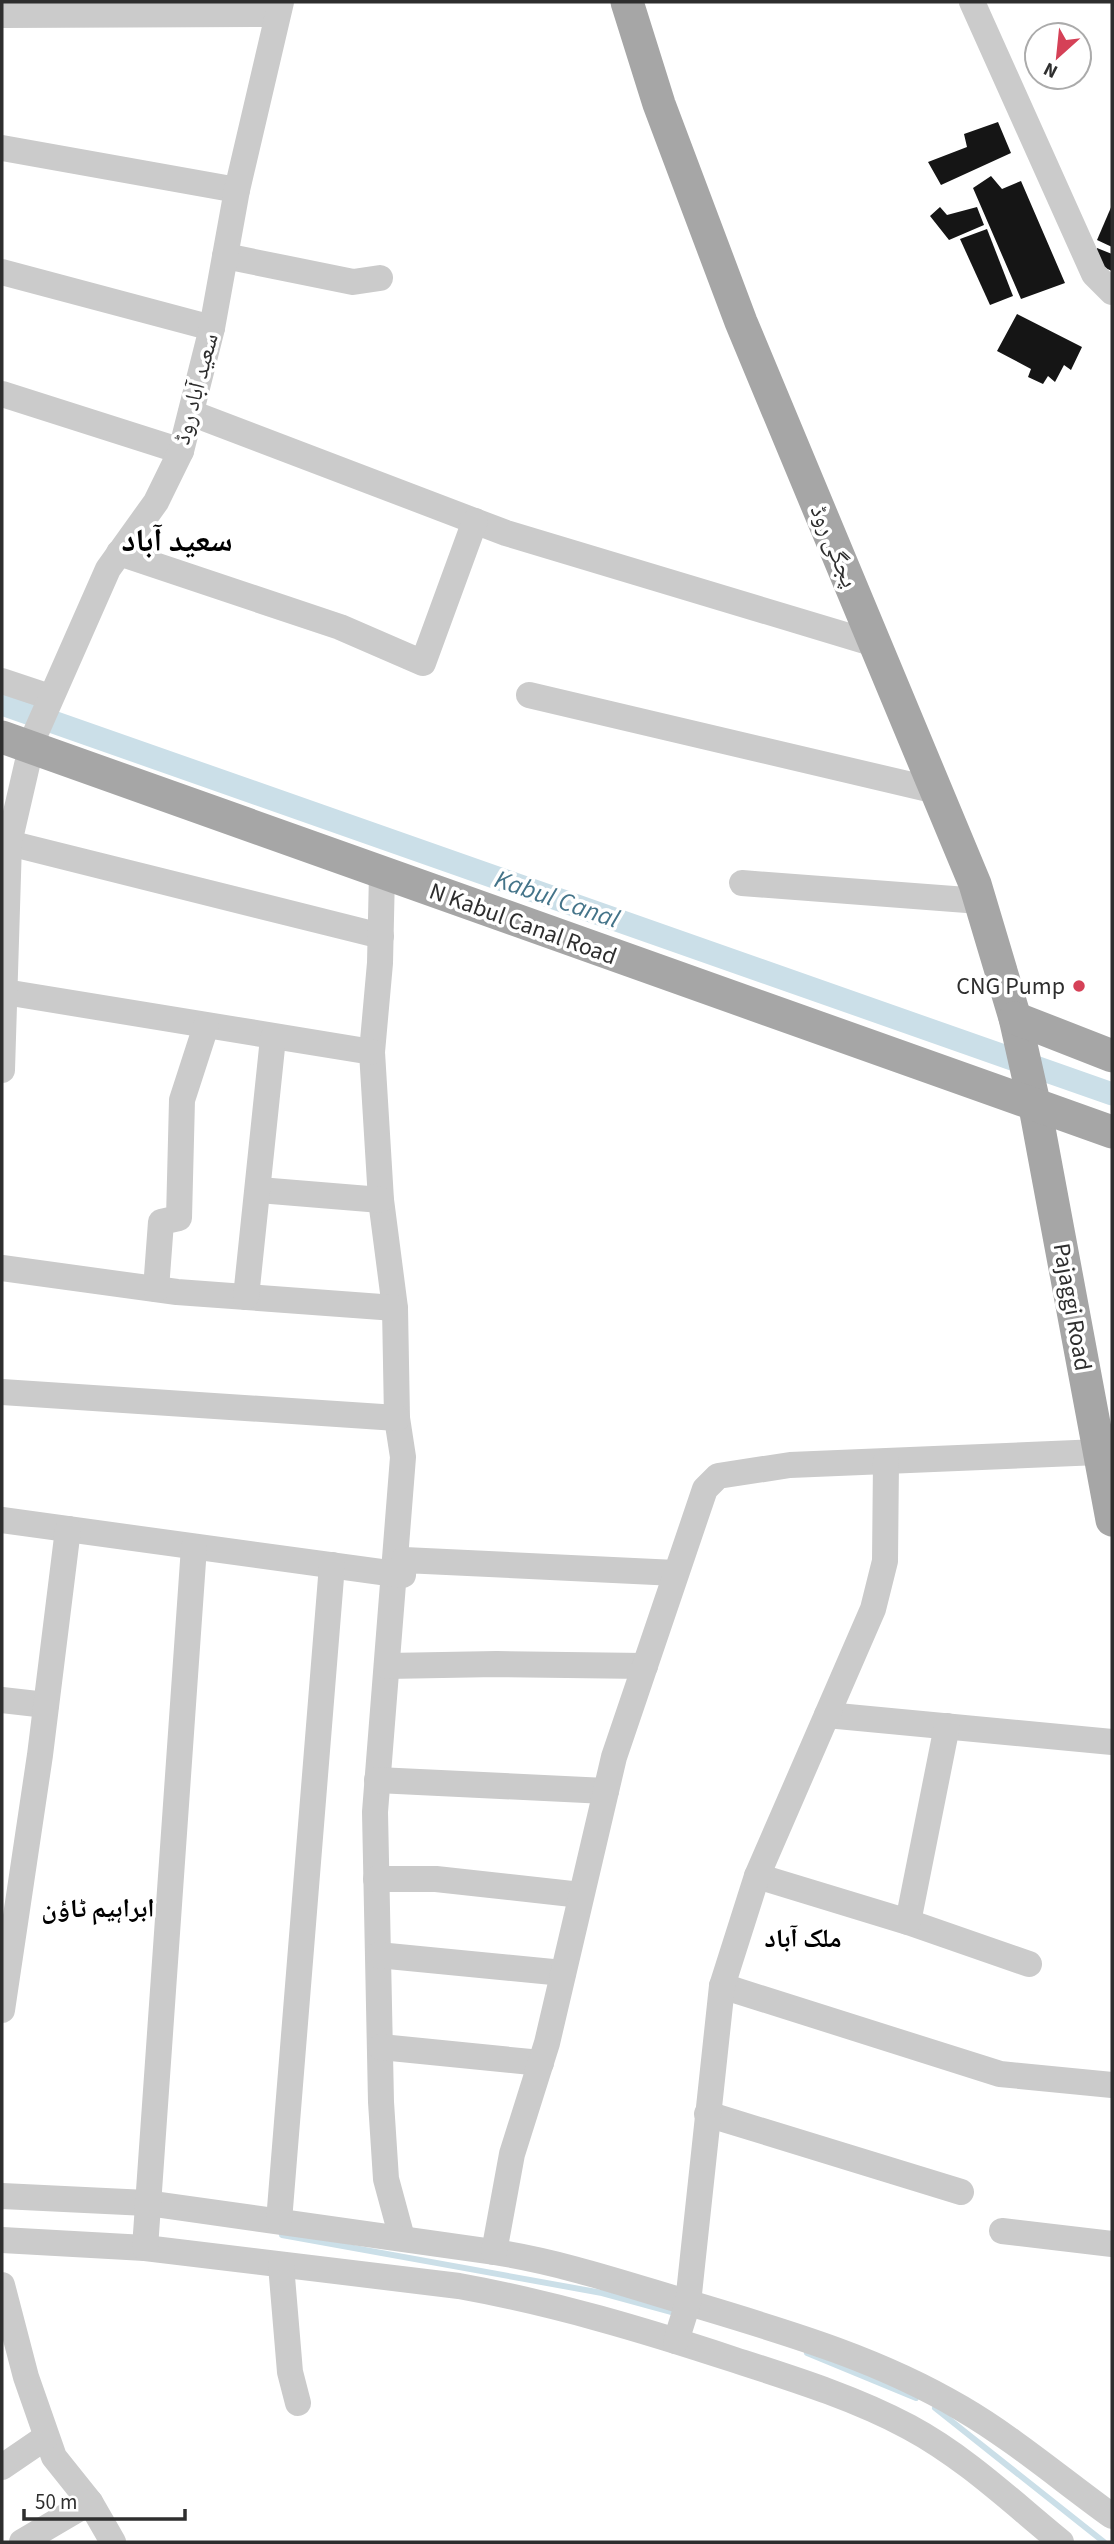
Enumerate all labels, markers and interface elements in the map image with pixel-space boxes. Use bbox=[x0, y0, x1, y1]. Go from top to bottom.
north arrow bbox=[1023, 21, 1093, 91]
text: N bbox=[1039, 55, 1063, 85]
street label: سعید آباد روڈ bbox=[164, 329, 228, 449]
street label: پجگی روڈ bbox=[801, 499, 867, 593]
district label: سعید آباد bbox=[121, 518, 233, 564]
water label: Kabul Canal bbox=[490, 860, 625, 938]
street label: N Kabul Canal Road bbox=[424, 874, 622, 974]
place label: CNG Pump bbox=[956, 969, 1065, 1004]
marker: CNG Pump bbox=[1071, 978, 1087, 994]
street label: Pajaggi Road bbox=[1044, 1240, 1100, 1374]
district label: ابراہیم ٹاؤن bbox=[41, 1890, 155, 1927]
district label: ملک آباد bbox=[764, 1920, 842, 1957]
scale bar bbox=[24, 2478, 186, 2522]
text: 50 m bbox=[35, 2487, 77, 2517]

